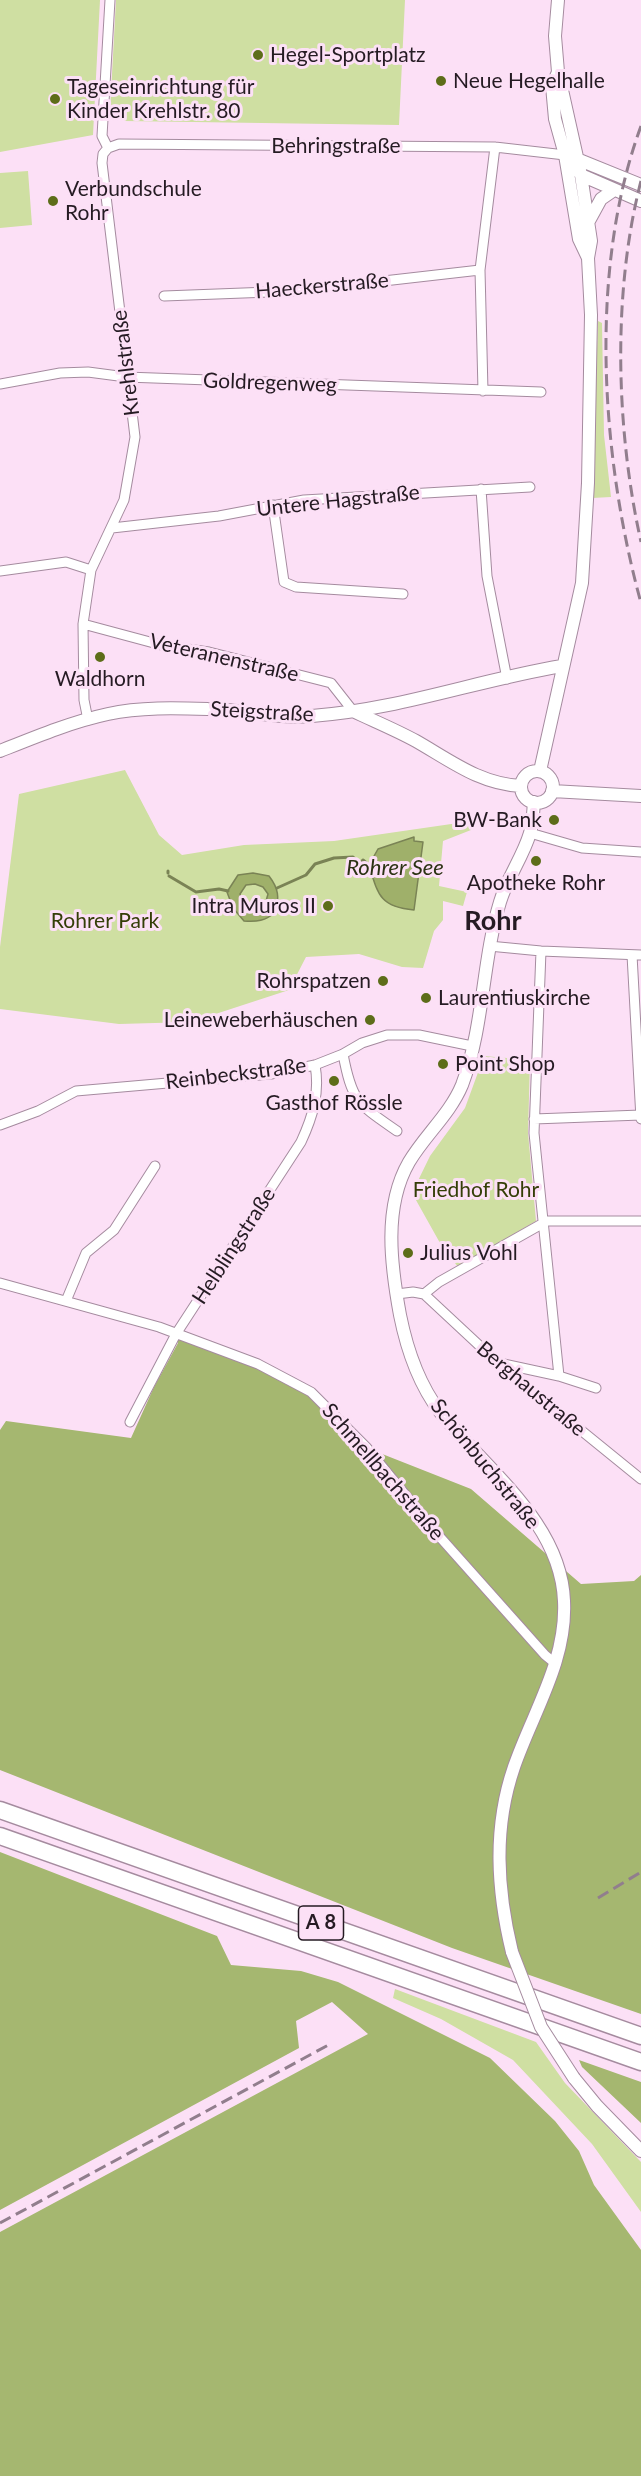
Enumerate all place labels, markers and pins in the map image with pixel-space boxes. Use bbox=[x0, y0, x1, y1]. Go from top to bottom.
place label: Hegel-Sportplatz bbox=[270, 42, 425, 68]
marker: Hegel-Sportplatz bbox=[251, 48, 265, 62]
place label: Neue Hegelhalle bbox=[453, 68, 605, 94]
place label: Tageseinrichtung für Kinder Krehlstr. 80 bbox=[67, 74, 254, 124]
marker: Neue Hegelhalle bbox=[434, 74, 448, 88]
marker: Tageseinrichtung für Kinder Krehlstr. 80 bbox=[48, 92, 62, 106]
place label: Verbundschule Rohr bbox=[65, 176, 202, 226]
marker: Verbundschule Rohr bbox=[46, 194, 60, 208]
marker: Waldhorn bbox=[93, 650, 107, 664]
place label: Waldhorn bbox=[55, 666, 145, 692]
place label: BW-Bank bbox=[453, 807, 542, 833]
marker: BW-Bank bbox=[547, 813, 561, 827]
marker: Apotheke Rohr bbox=[529, 854, 543, 868]
place label: Apotheke Rohr bbox=[467, 870, 605, 896]
place label: Intra Muros II bbox=[192, 893, 316, 919]
marker: Intra Muros II bbox=[321, 899, 335, 913]
place label: Rohrspatzen bbox=[257, 968, 371, 994]
marker: Rohrspatzen bbox=[376, 974, 390, 988]
place label: Laurentiuskirche bbox=[438, 985, 590, 1011]
marker: Laurentiuskirche bbox=[419, 991, 433, 1005]
place label: Leineweberhäuschen bbox=[164, 1007, 358, 1033]
marker: Leineweberhäuschen bbox=[363, 1013, 377, 1027]
place label: Point Shop bbox=[455, 1051, 555, 1077]
marker: Point Shop bbox=[436, 1057, 450, 1071]
marker: Gasthof Rössle bbox=[327, 1074, 341, 1088]
place label: Gasthof Rössle bbox=[265, 1090, 403, 1116]
place label: Julius Vohl bbox=[420, 1240, 518, 1266]
marker: Julius Vohl bbox=[401, 1246, 415, 1260]

